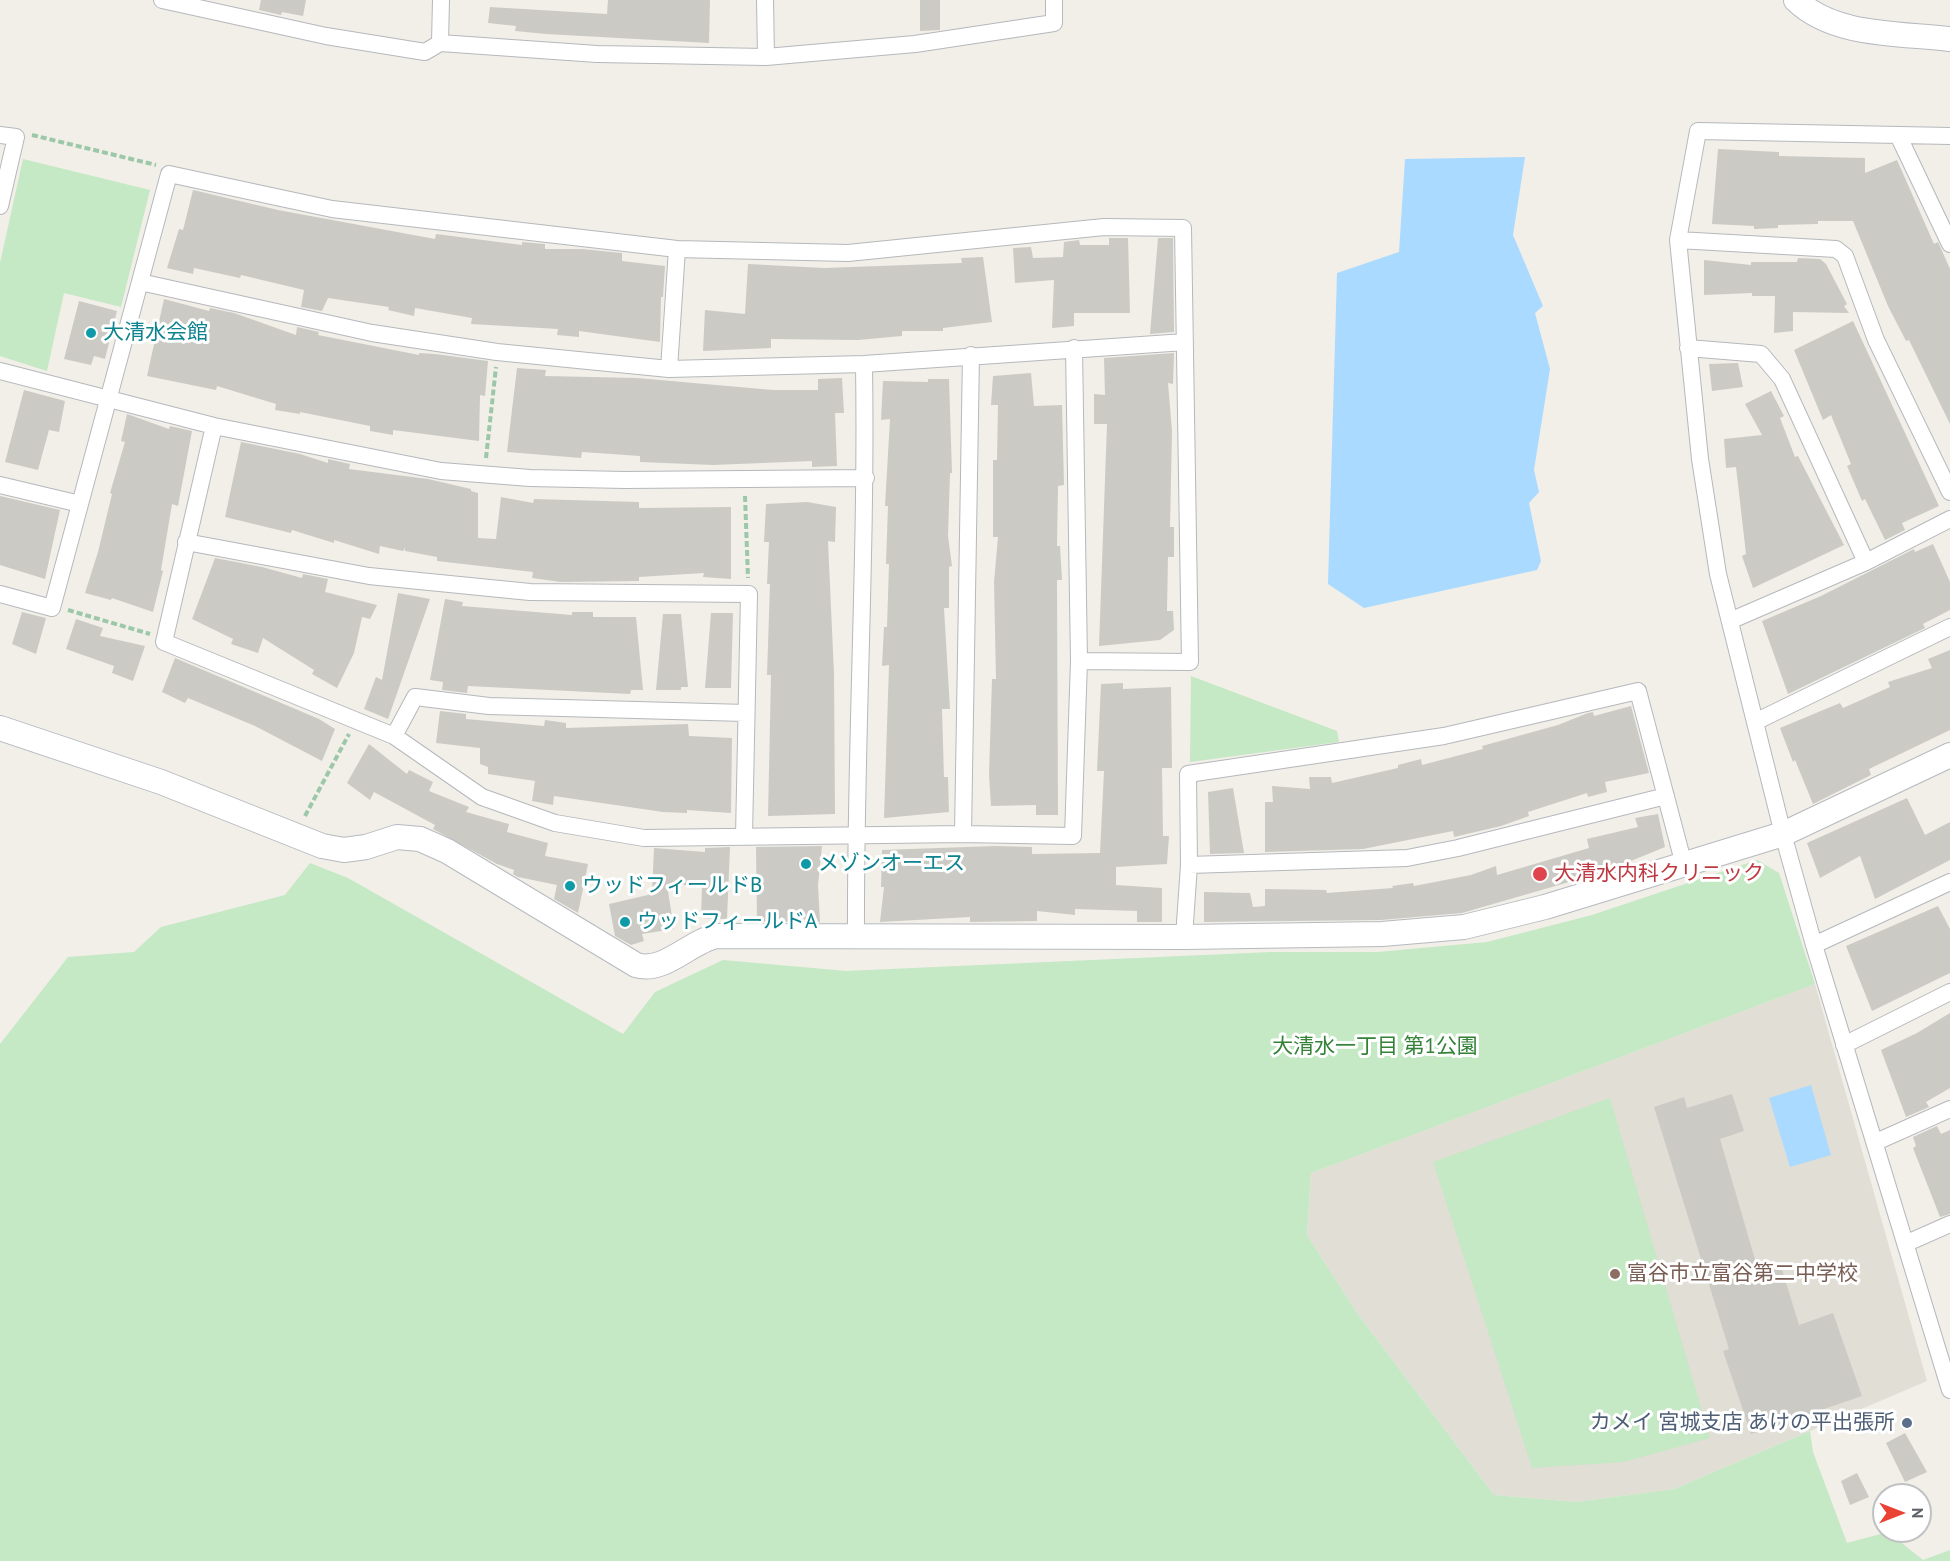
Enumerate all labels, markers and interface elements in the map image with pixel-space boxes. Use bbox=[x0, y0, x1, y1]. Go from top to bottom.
place label: 大清水会館 bbox=[103, 320, 208, 346]
marker: 大清水会館 bbox=[84, 326, 98, 340]
place label: メゾンオーエス bbox=[818, 851, 965, 877]
marker: メゾンオーエス bbox=[799, 857, 813, 871]
place label: 大清水内科クリニック bbox=[1554, 861, 1764, 887]
marker: 大清水内科クリニック bbox=[1531, 865, 1549, 883]
place label: ウッドフィールドB bbox=[582, 873, 762, 899]
marker: ウッドフィールドB bbox=[563, 879, 577, 893]
place label: ウッドフィールドA bbox=[637, 909, 817, 935]
marker: ウッドフィールドA bbox=[618, 915, 632, 929]
park label: 大清水一丁目 第1公園 bbox=[1272, 1034, 1478, 1060]
place label: 富谷市立富谷第二中学校 bbox=[1627, 1261, 1858, 1287]
marker: 富谷市立富谷第二中学校 bbox=[1608, 1267, 1622, 1281]
place label: カメイ 宮城支店 あけの平出張所 bbox=[1590, 1410, 1895, 1436]
marker: カメイ 宮城支店 あけの平出張所 bbox=[1900, 1416, 1914, 1430]
north arrow bbox=[1872, 1483, 1932, 1543]
text: N bbox=[1908, 1508, 1928, 1518]

